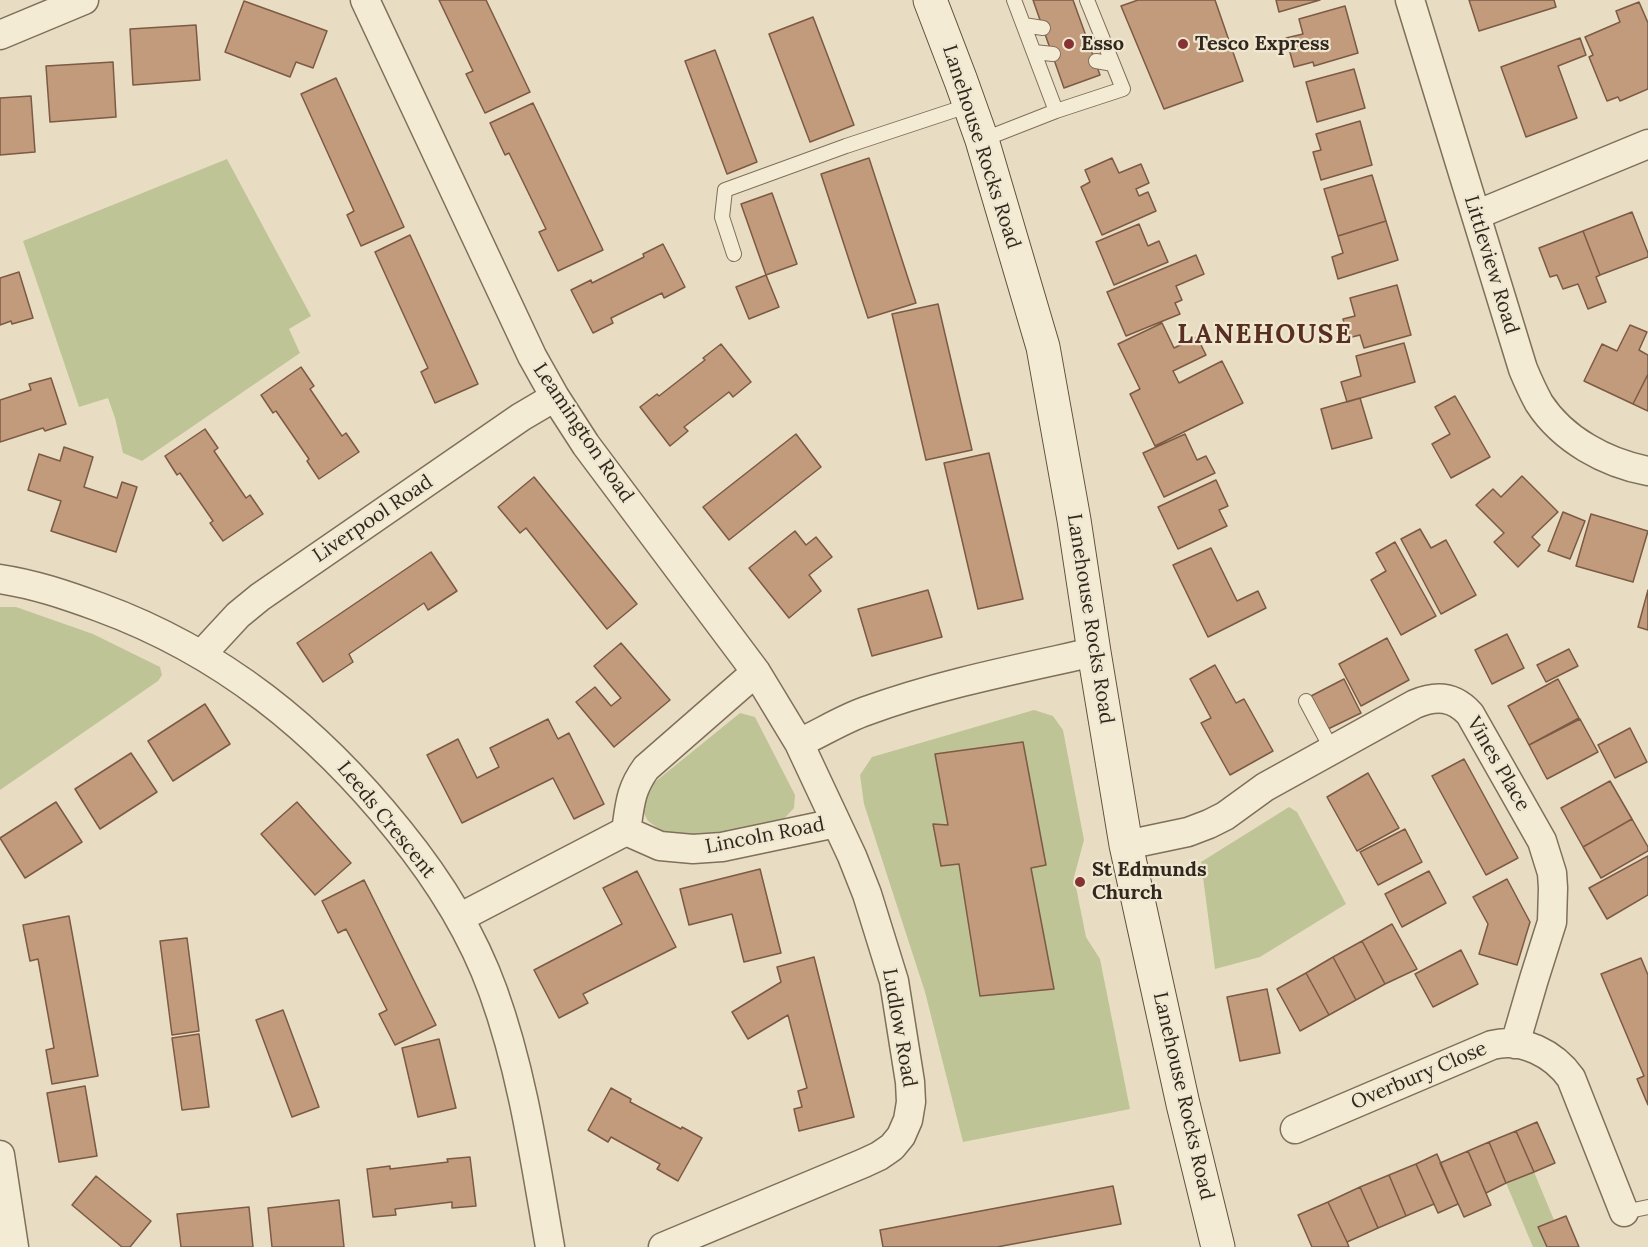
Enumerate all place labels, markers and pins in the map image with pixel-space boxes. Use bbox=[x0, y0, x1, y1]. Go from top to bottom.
place label: Esso bbox=[1081, 32, 1124, 56]
place label: Tesco Express bbox=[1195, 32, 1329, 56]
marker: Esso bbox=[1062, 37, 1076, 51]
marker: Tesco Express bbox=[1176, 37, 1190, 51]
place label: St Edmunds Church bbox=[1092, 858, 1207, 905]
marker: St Edmunds Church bbox=[1073, 875, 1087, 889]

